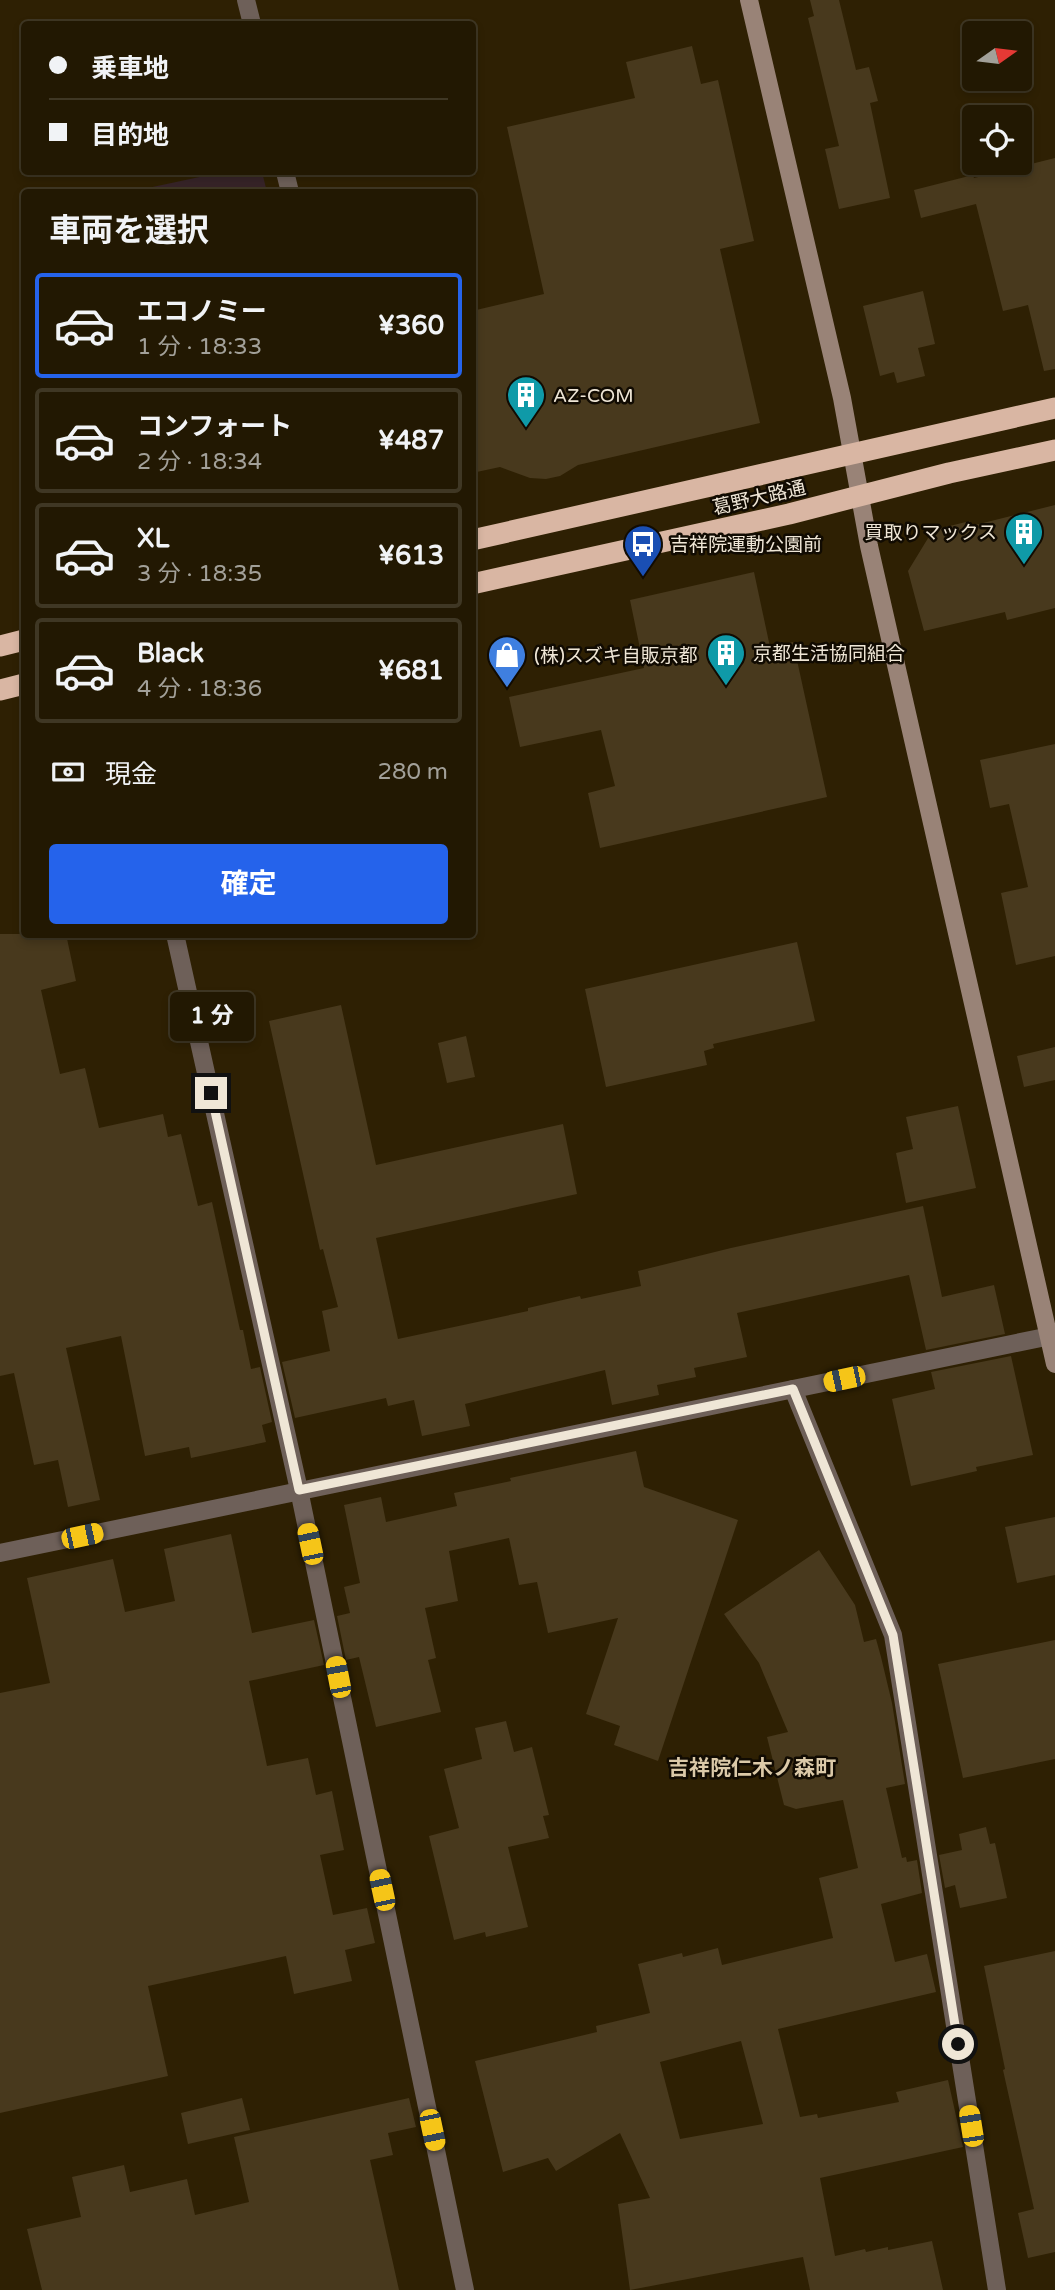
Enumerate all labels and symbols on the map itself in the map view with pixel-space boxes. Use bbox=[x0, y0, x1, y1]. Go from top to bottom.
north arrow bbox=[962, 21, 1032, 91]
building icon: AZ-COM bbox=[505, 374, 547, 429]
place label: AZ-COM bbox=[553, 385, 634, 407]
street label: 葛野大路通 bbox=[710, 477, 808, 519]
building icon: 買取りマックス bbox=[1003, 511, 1045, 566]
place label: 買取りマックス bbox=[865, 522, 997, 544]
bus stop icon: 吉祥院運動公園前 bbox=[622, 523, 664, 578]
place label: 吉祥院運動公園前 bbox=[670, 534, 822, 556]
building icon: 京都生活協同組合 bbox=[705, 632, 747, 687]
shop icon: (株)スズキ自販京都 bbox=[486, 634, 528, 689]
place label: 京都生活協同組合 bbox=[753, 643, 905, 665]
place label: (株)スズキ自販京都 bbox=[534, 645, 698, 667]
callout: 1 分 bbox=[169, 992, 253, 1040]
route end bbox=[195, 1077, 227, 1109]
car bbox=[822, 1364, 867, 1394]
car bbox=[60, 1521, 105, 1551]
car bbox=[296, 1521, 325, 1567]
car bbox=[324, 1654, 353, 1700]
district label: 吉祥院仁木ノ森町 bbox=[668, 1756, 836, 1781]
car bbox=[368, 1867, 397, 1913]
route start bbox=[942, 2028, 974, 2060]
car bbox=[958, 2104, 985, 2148]
car bbox=[418, 2107, 447, 2153]

